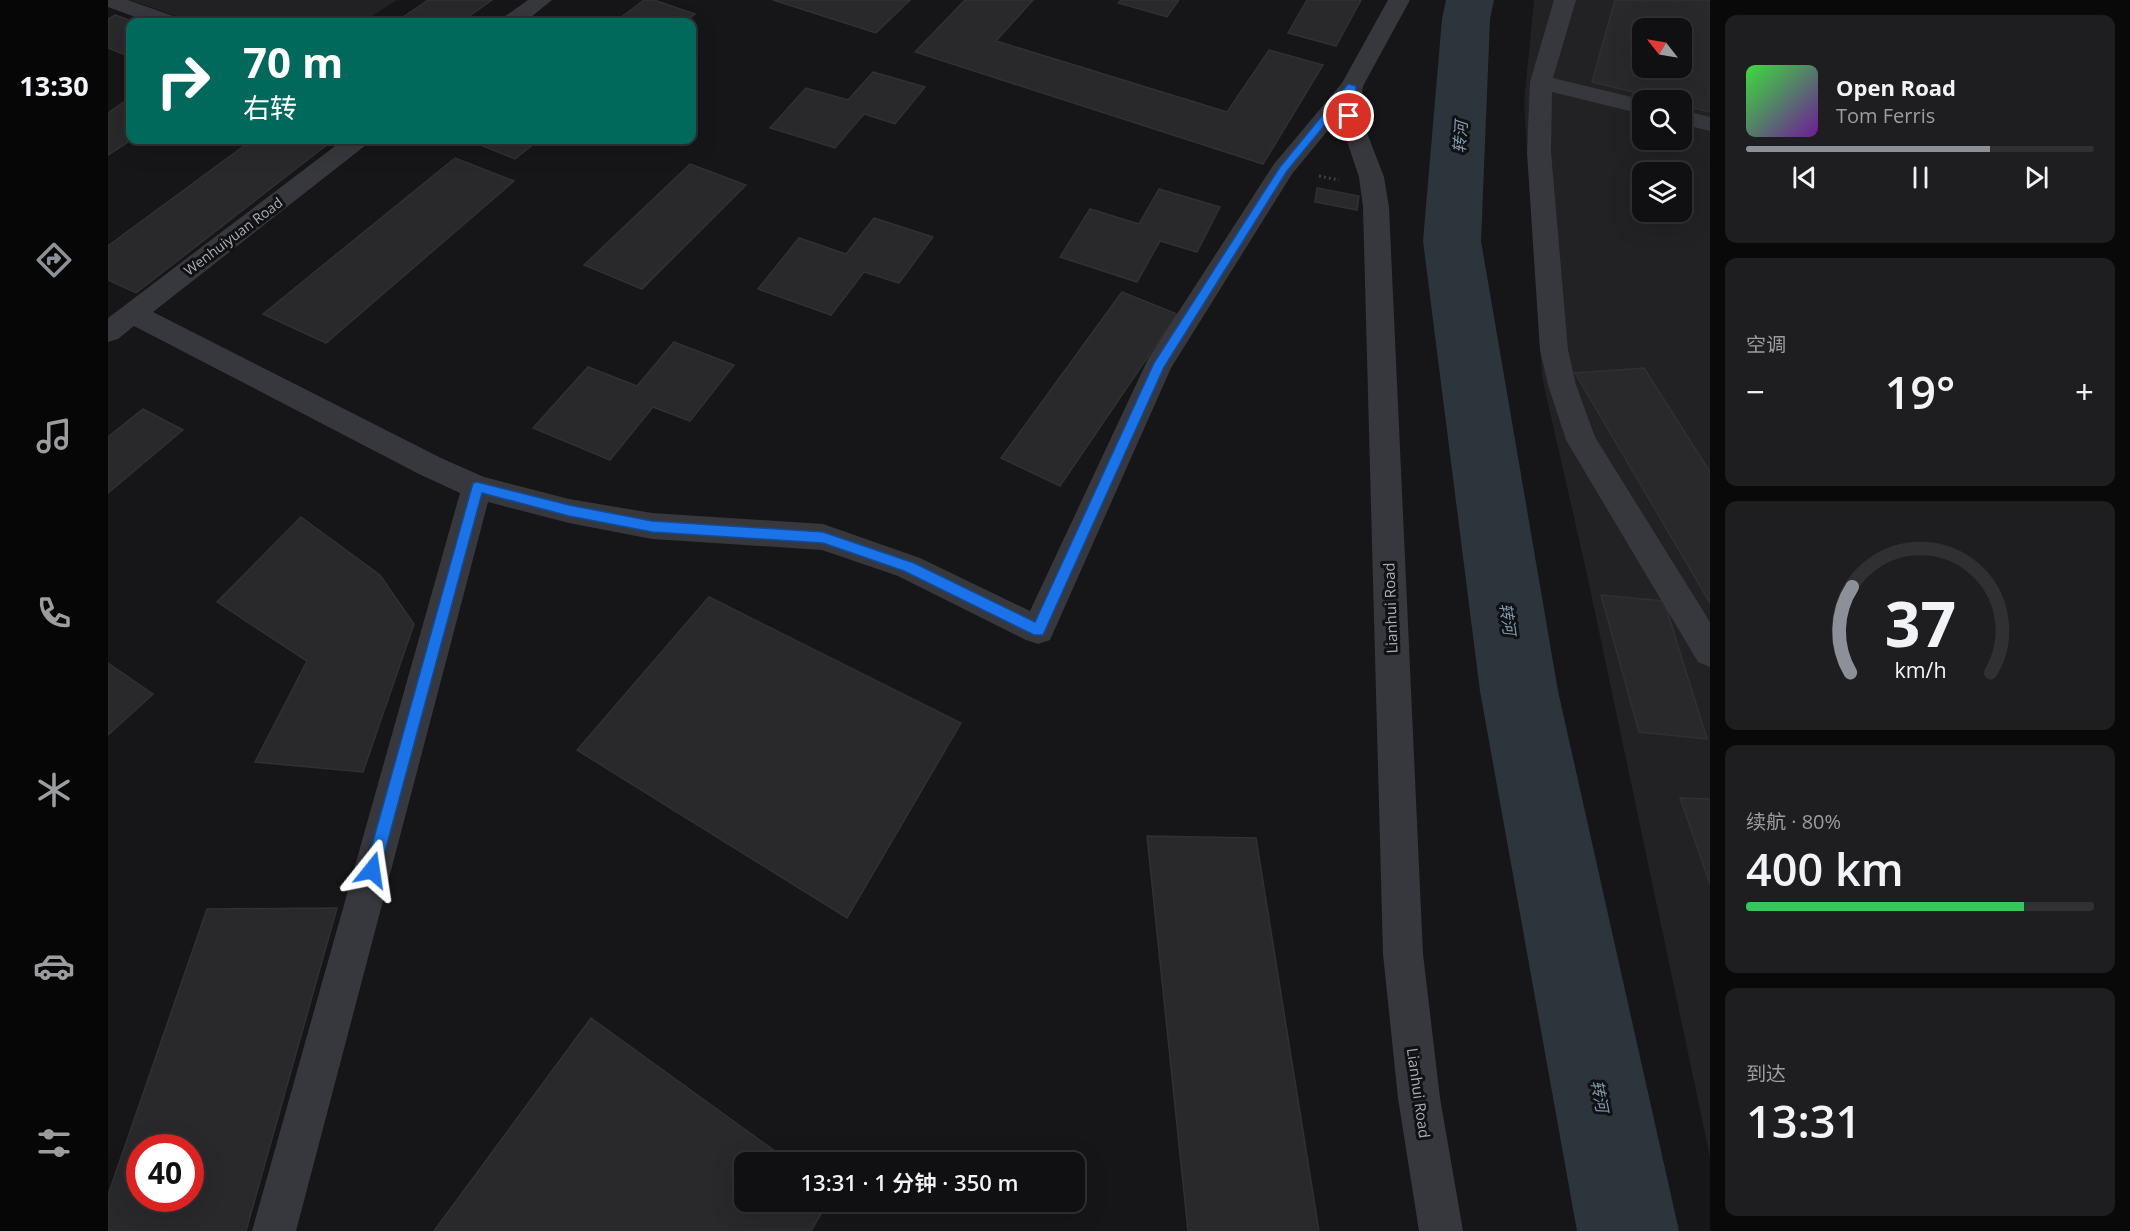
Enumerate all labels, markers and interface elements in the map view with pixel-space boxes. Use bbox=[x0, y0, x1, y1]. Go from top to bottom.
north arrow bbox=[1632, 18, 1692, 78]
map controls bbox=[1632, 18, 1692, 222]
text: 70 m bbox=[243, 33, 343, 90]
icon: right bbox=[144, 42, 222, 120]
text: 13:30 bbox=[19, 67, 89, 104]
text: Open Road bbox=[1836, 72, 1956, 102]
text: 右转 bbox=[243, 89, 297, 126]
pin bbox=[1323, 90, 1374, 141]
button: search bbox=[1632, 90, 1692, 150]
icon: arrive bbox=[1332, 99, 1365, 132]
text: Tom Ferris bbox=[1836, 102, 1935, 129]
water label: 转河 bbox=[1448, 117, 1472, 154]
icon: previous bbox=[1788, 161, 1821, 194]
icon: pause bbox=[1904, 161, 1937, 194]
icon: next bbox=[2020, 161, 2053, 194]
button: layers bbox=[1632, 162, 1692, 222]
street label: Wenhuiyuan Road bbox=[180, 193, 286, 279]
icon: directions bbox=[33, 239, 75, 281]
text: 空调 bbox=[1746, 331, 1786, 358]
text: 19° bbox=[1885, 361, 1955, 422]
text: − bbox=[1746, 369, 1765, 414]
text: + bbox=[2075, 369, 2094, 414]
icon: music bbox=[33, 415, 75, 457]
street label: Lianhui Road bbox=[1378, 562, 1402, 654]
text: 37 bbox=[1884, 580, 1956, 665]
icon: phone bbox=[33, 592, 75, 634]
water label: 转河 bbox=[1495, 602, 1522, 639]
text: km/h bbox=[1894, 655, 1946, 684]
icon: climate bbox=[33, 769, 75, 811]
text: 续航 · 80% bbox=[1746, 808, 1841, 835]
position arrow bbox=[340, 838, 404, 902]
text: 400 km bbox=[1746, 838, 1904, 899]
icon: car bbox=[33, 945, 75, 987]
street label: Lianhui Road bbox=[1403, 1047, 1435, 1139]
text: 到达 bbox=[1746, 1060, 1786, 1087]
water label: 转河 bbox=[1586, 1078, 1614, 1117]
text: 13:31 bbox=[1746, 1090, 1861, 1151]
icon: filters bbox=[33, 1122, 75, 1164]
speed limit sign: 40 bbox=[126, 1134, 204, 1212]
text: 13:31 · 1 分钟 · 350 m bbox=[801, 1167, 1019, 1197]

